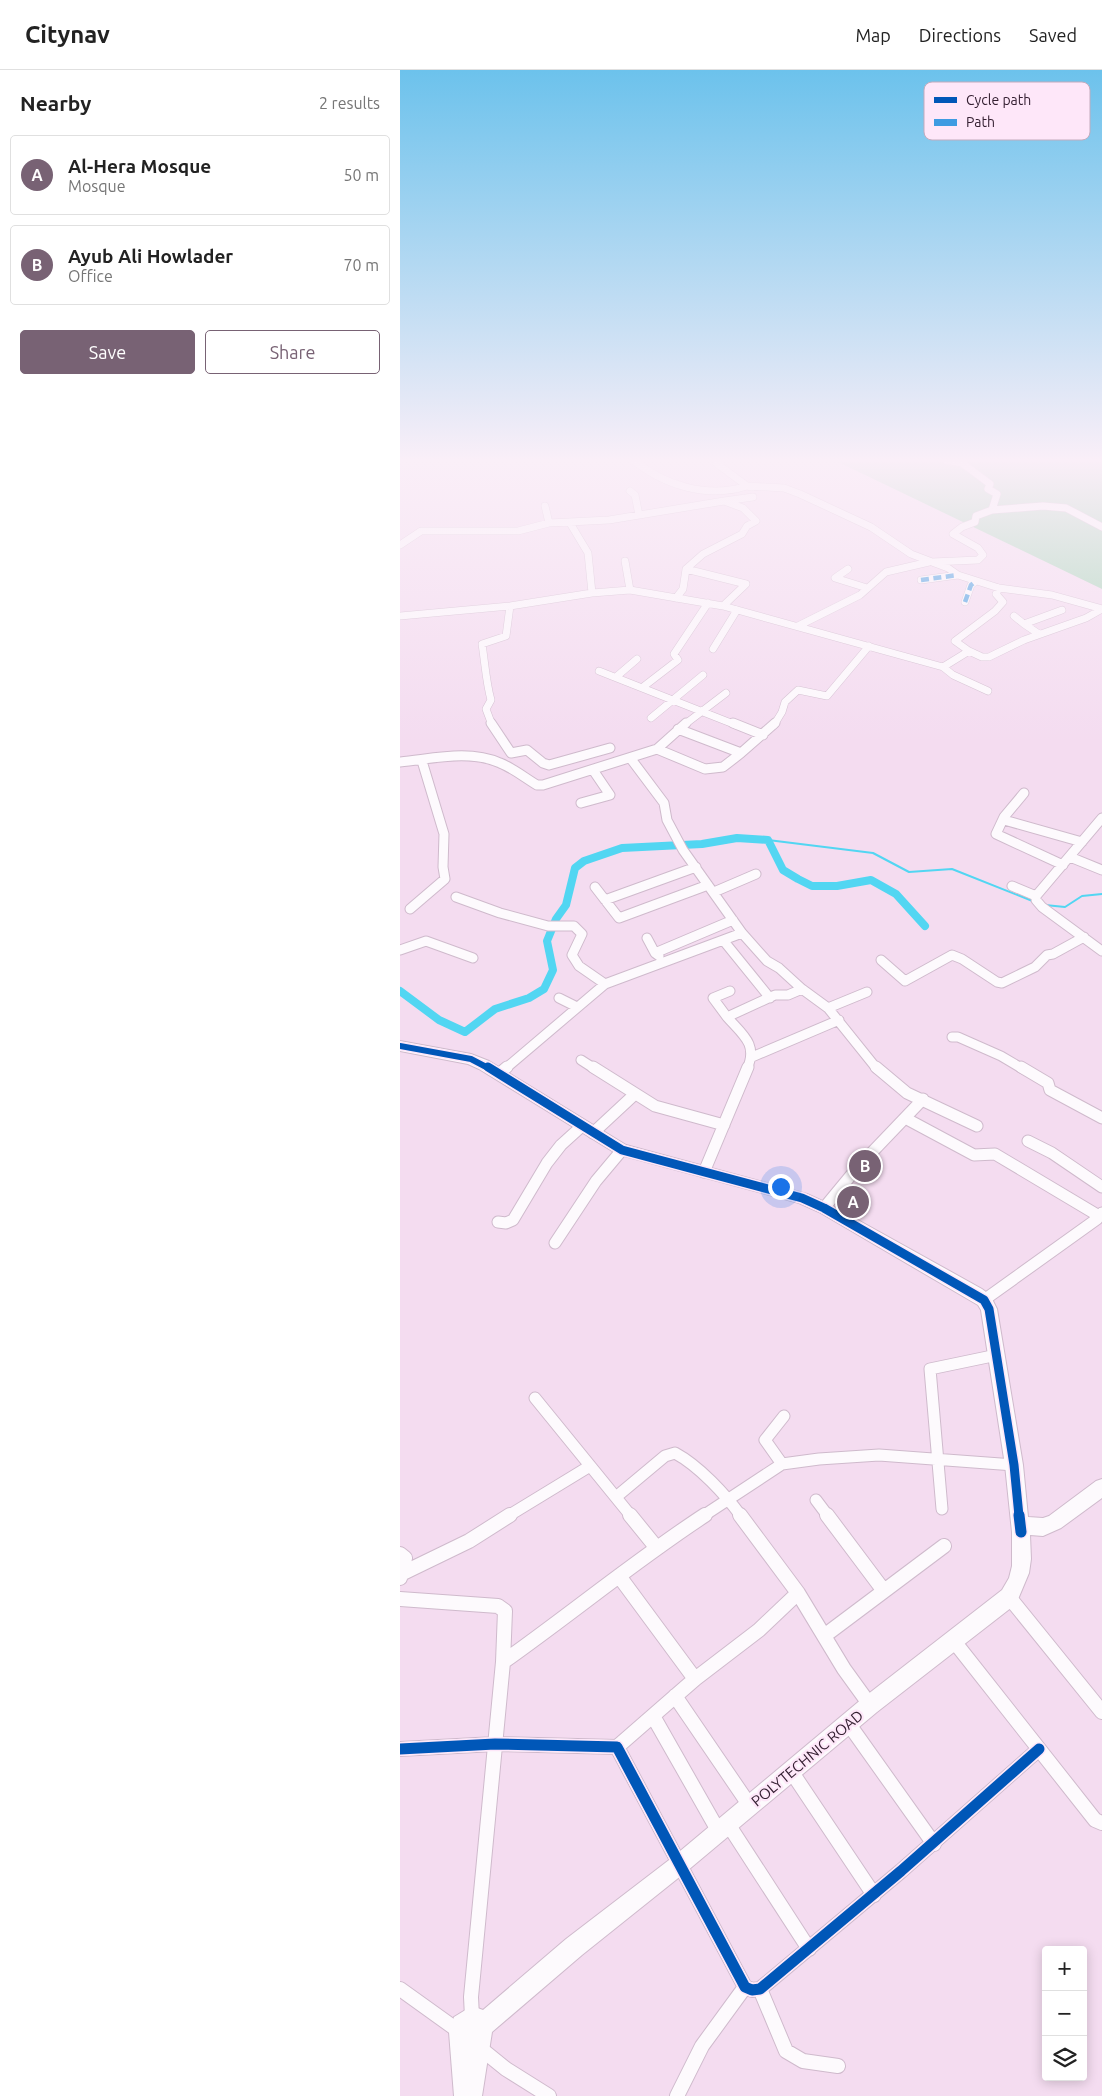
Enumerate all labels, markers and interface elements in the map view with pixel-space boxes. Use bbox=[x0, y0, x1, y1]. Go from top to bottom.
text: Citynav bbox=[25, 21, 110, 48]
text: Map bbox=[855, 25, 891, 45]
text: Directions bbox=[919, 25, 1001, 45]
text: Saved bbox=[1029, 25, 1077, 45]
legend bbox=[924, 82, 1090, 140]
text: Nearby bbox=[20, 91, 91, 115]
text: Cycle path bbox=[966, 92, 1031, 108]
text: 2 results bbox=[319, 94, 380, 112]
text: Path bbox=[966, 114, 995, 130]
text: Al-Hera Mosque bbox=[68, 155, 211, 177]
text: A bbox=[31, 166, 43, 184]
text: 50 m bbox=[343, 166, 379, 184]
text: Mosque bbox=[68, 177, 126, 195]
text: Ayub Ali Howlader bbox=[68, 245, 233, 267]
text: B bbox=[32, 256, 42, 274]
text: 70 m bbox=[343, 256, 379, 274]
text: Office bbox=[68, 267, 113, 285]
button: Save bbox=[20, 330, 195, 374]
button: Share bbox=[205, 330, 380, 374]
pin: B bbox=[849, 1147, 881, 1185]
your location bbox=[768, 1174, 794, 1200]
pin: A bbox=[837, 1183, 869, 1221]
street label: POLYTECHNIC ROAD bbox=[748, 1706, 866, 1810]
map controls bbox=[1042, 1946, 1087, 2081]
button: + bbox=[1042, 1946, 1087, 1991]
button: − bbox=[1042, 1991, 1087, 2036]
button: layers bbox=[1042, 2036, 1087, 2081]

